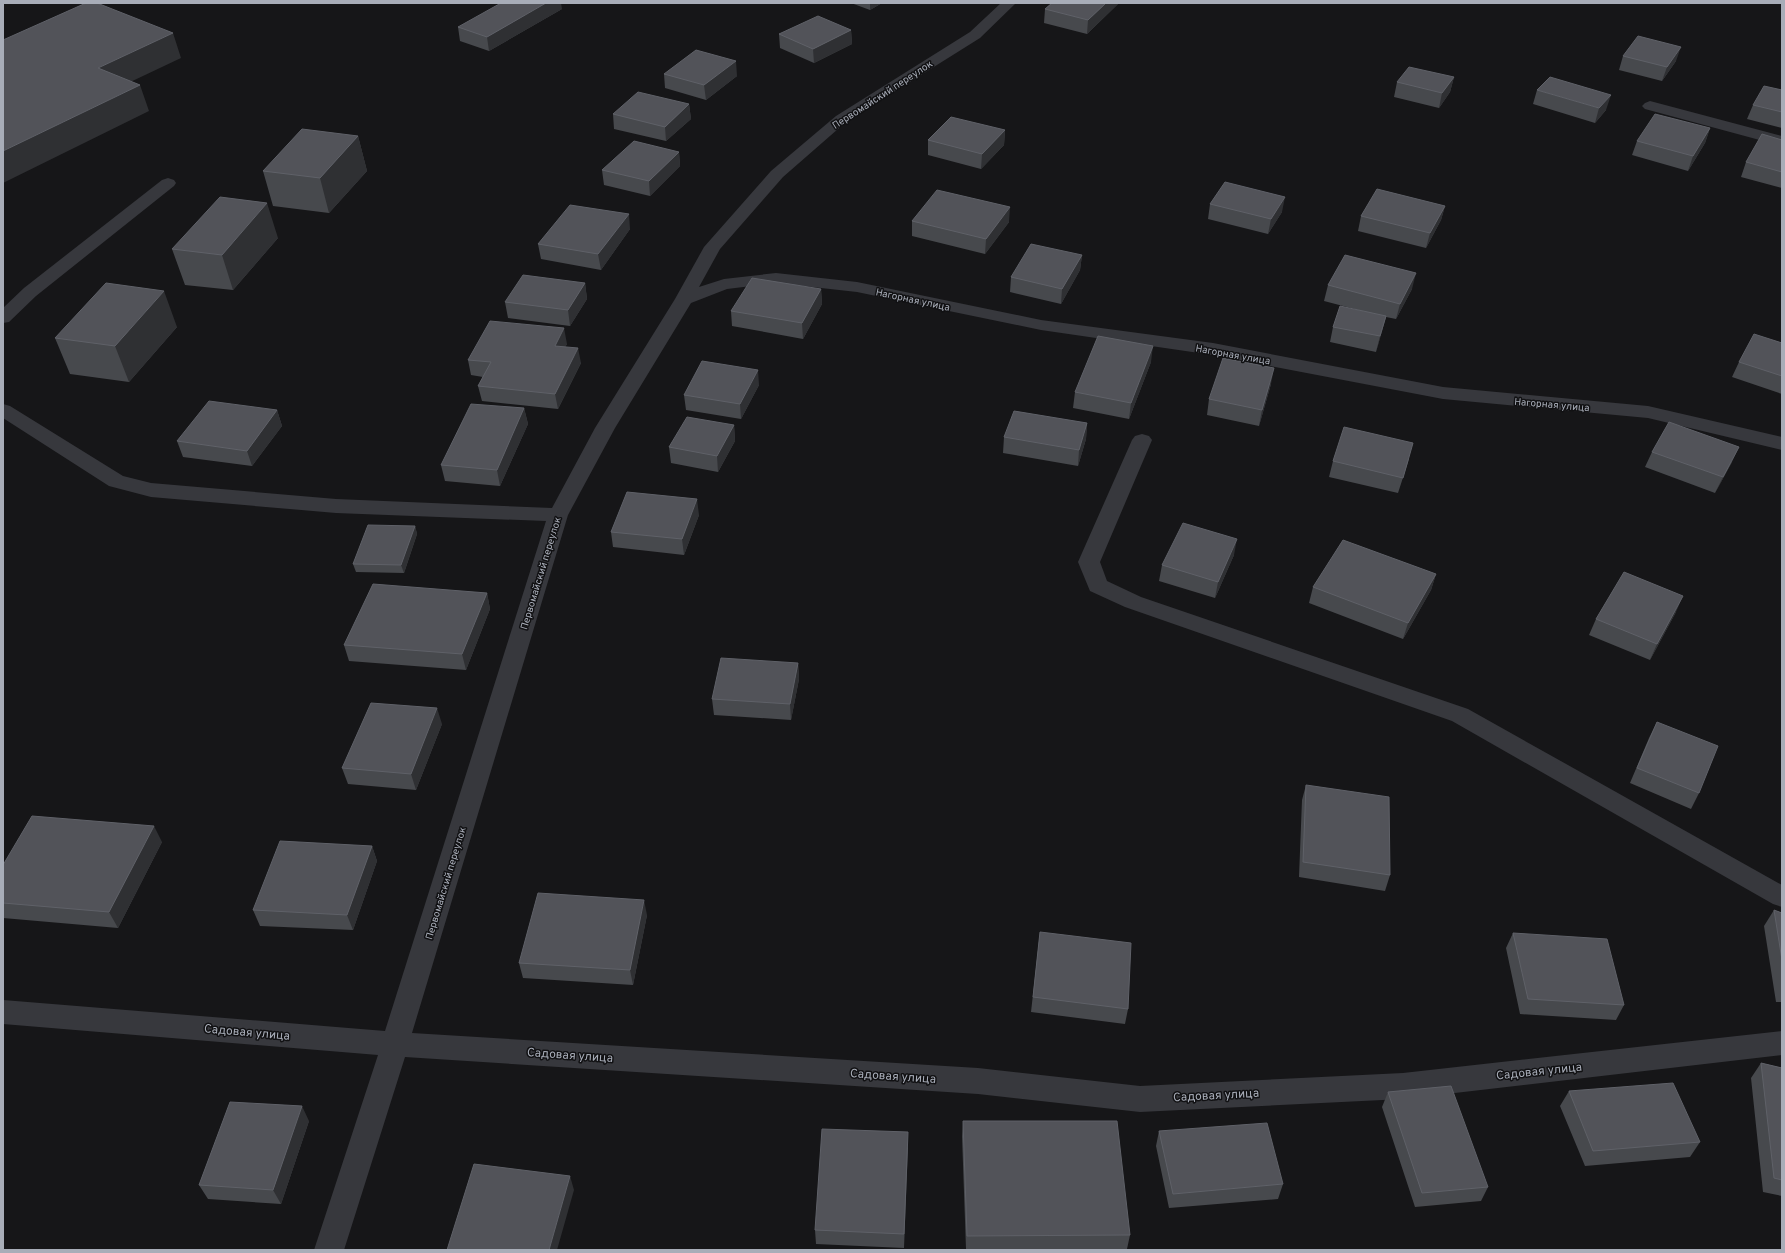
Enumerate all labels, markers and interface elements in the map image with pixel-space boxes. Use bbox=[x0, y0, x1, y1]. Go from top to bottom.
street label: Первомайский переулок bbox=[830, 58, 936, 133]
street label: Нагорная улица bbox=[874, 286, 951, 315]
street label: Нагорная улица bbox=[1194, 343, 1271, 368]
street label: Нагорная улица bbox=[1514, 396, 1590, 415]
street label: Первомайский переулок bbox=[518, 515, 565, 631]
street label: Первомайский переулок bbox=[423, 825, 470, 941]
street label: Садовая улица bbox=[203, 1021, 291, 1045]
street label: Садовая улица bbox=[526, 1045, 613, 1067]
street label: Садовая улица bbox=[1495, 1060, 1583, 1084]
street label: Садовая улица bbox=[849, 1066, 936, 1088]
street label: Садовая улица bbox=[1173, 1086, 1259, 1106]

